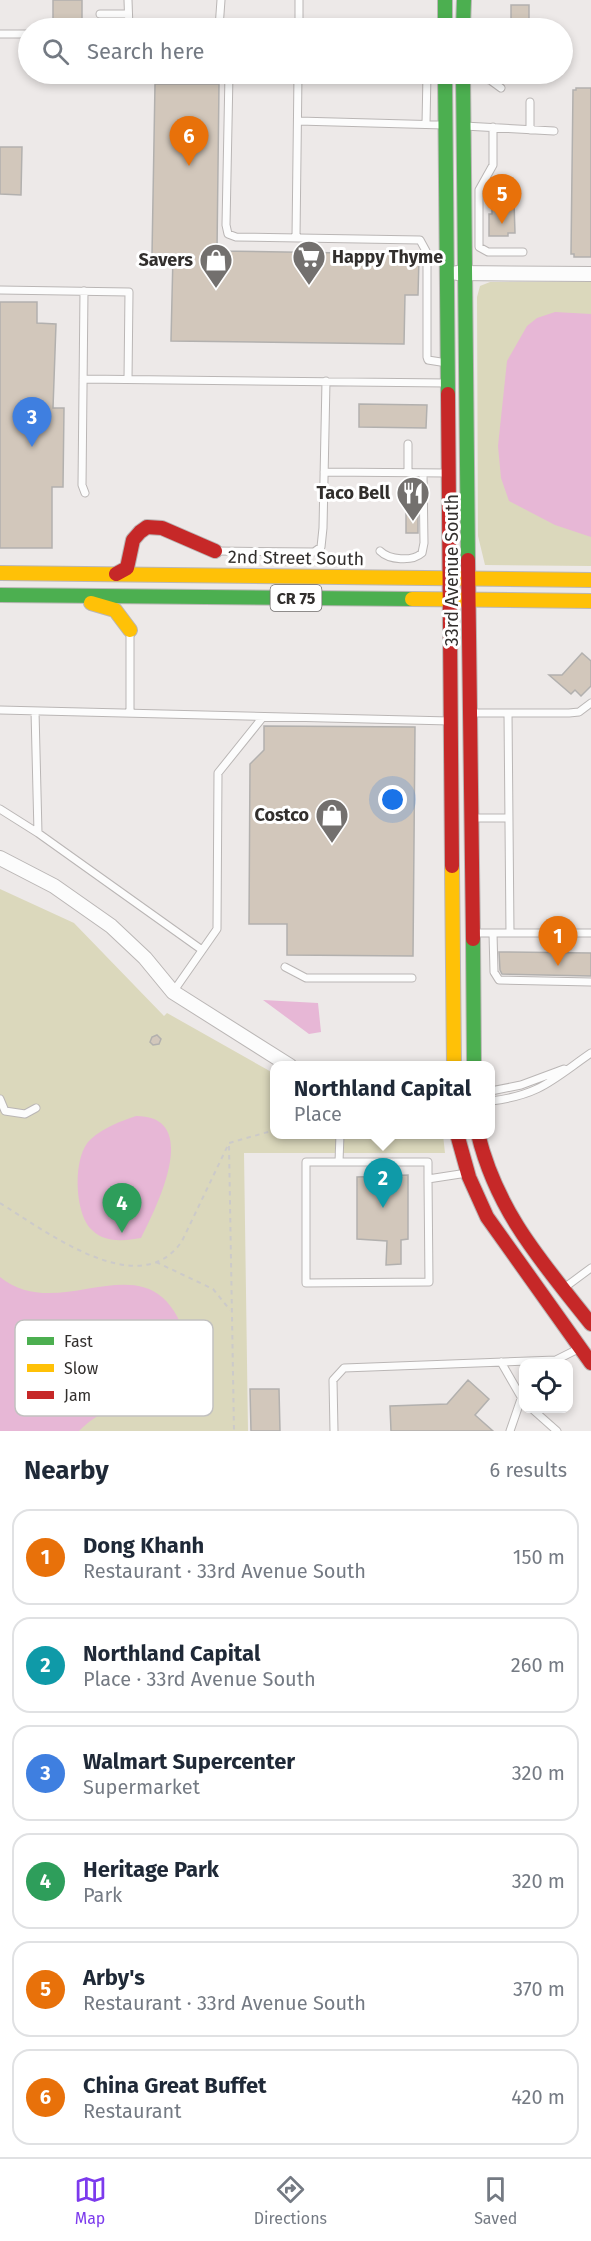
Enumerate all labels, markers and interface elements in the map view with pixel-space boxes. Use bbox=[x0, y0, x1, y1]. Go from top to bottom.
search box bbox=[18, 18, 573, 84]
icon: search bbox=[39, 35, 72, 68]
text: Search here bbox=[87, 38, 205, 65]
pin: 6 bbox=[170, 116, 208, 166]
pin: 5 bbox=[482, 174, 522, 224]
supermarket icon: Happy Thyme bbox=[291, 239, 327, 286]
shop icon: Savers bbox=[198, 242, 234, 289]
place label: Happy Thyme bbox=[332, 246, 443, 268]
place label: Savers bbox=[138, 249, 193, 271]
pin: 3 bbox=[12, 398, 51, 447]
restaurant icon: Taco Bell bbox=[395, 475, 431, 522]
place label: Taco Bell bbox=[317, 482, 391, 504]
street label: 33rd Avenue South bbox=[441, 494, 463, 646]
street label: 2nd Street South bbox=[228, 546, 364, 570]
road number: CR 75 bbox=[270, 585, 322, 611]
your location bbox=[378, 785, 407, 814]
shop icon: Costco bbox=[314, 797, 350, 844]
place label: Costco bbox=[254, 804, 309, 826]
pin: 1 bbox=[538, 916, 578, 966]
popup bbox=[270, 1061, 495, 1139]
text: Northland Capital bbox=[294, 1075, 471, 1102]
text: Place bbox=[294, 1102, 342, 1126]
pin: 2 bbox=[364, 1158, 403, 1208]
pin: 4 bbox=[102, 1184, 142, 1233]
legend bbox=[15, 1320, 213, 1416]
text: Fast bbox=[64, 1332, 93, 1351]
text: Slow bbox=[64, 1359, 99, 1378]
map controls bbox=[519, 1359, 573, 1413]
button: locate bbox=[519, 1359, 573, 1413]
text: Jam bbox=[64, 1386, 91, 1405]
text: Nearby bbox=[24, 1455, 109, 1486]
text: 6 results bbox=[490, 1458, 567, 1482]
text: Dong Khanh bbox=[83, 1532, 204, 1559]
text: 1 bbox=[41, 1545, 50, 1569]
text: 150 m bbox=[513, 1545, 565, 1569]
text: Restaurant · 33rd Avenue South bbox=[83, 1559, 366, 1583]
text: Northland Capital bbox=[83, 1640, 260, 1667]
text: 2 bbox=[40, 1653, 51, 1677]
text: 260 m bbox=[511, 1653, 565, 1677]
text: Place · 33rd Avenue South bbox=[83, 1667, 316, 1691]
text: Walmart Supercenter bbox=[83, 1748, 295, 1775]
text: 3 bbox=[40, 1761, 51, 1785]
text: 320 m bbox=[512, 1761, 565, 1785]
text: Supermarket bbox=[83, 1775, 200, 1799]
text: Heritage Park bbox=[83, 1856, 219, 1883]
text: 4 bbox=[40, 1869, 51, 1893]
text: 320 m bbox=[512, 1869, 565, 1893]
text: Park bbox=[83, 1883, 122, 1907]
text: Arby's bbox=[83, 1964, 145, 1991]
text: 5 bbox=[40, 1977, 51, 2001]
text: 370 m bbox=[513, 1977, 565, 2001]
text: Restaurant · 33rd Avenue South bbox=[83, 1991, 366, 2015]
text: China Great Buffet bbox=[83, 2072, 267, 2099]
text: 6 bbox=[40, 2085, 51, 2109]
text: 420 m bbox=[511, 2085, 565, 2109]
text: Restaurant bbox=[83, 2099, 181, 2123]
tab: Map bbox=[74, 2173, 107, 2228]
tab: Directions bbox=[254, 2173, 327, 2228]
tab: Saved bbox=[474, 2173, 517, 2228]

